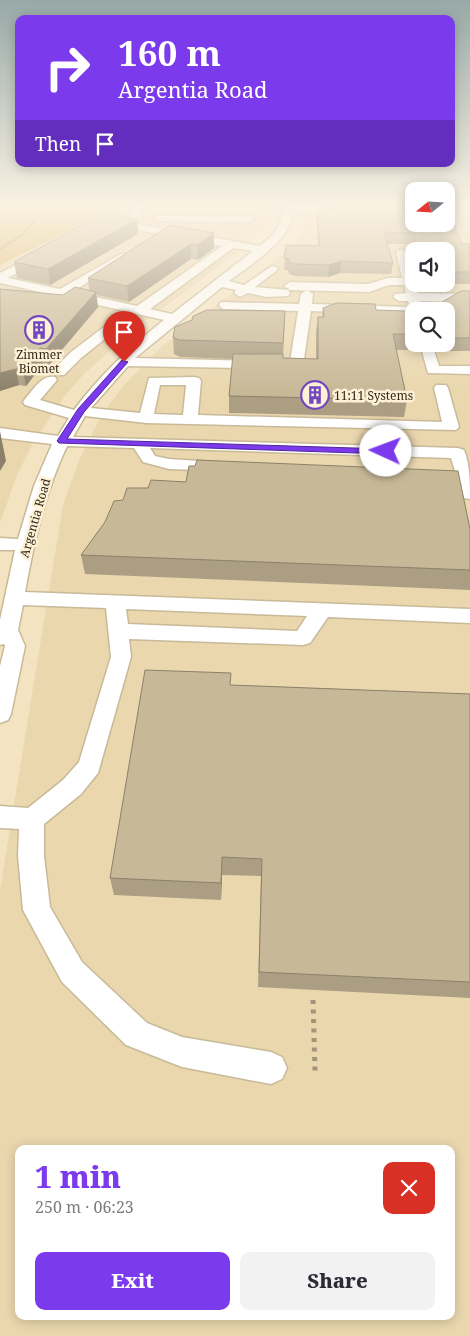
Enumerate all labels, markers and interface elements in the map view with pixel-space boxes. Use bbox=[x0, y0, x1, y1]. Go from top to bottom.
text: 160 m bbox=[118, 29, 221, 76]
icon: right bbox=[35, 35, 100, 100]
text: Argentia Road bbox=[118, 74, 268, 104]
icon: arrive bbox=[91, 130, 119, 158]
text: Then bbox=[35, 131, 81, 157]
north arrow bbox=[405, 182, 455, 232]
map controls bbox=[405, 182, 455, 352]
button: sound bbox=[405, 242, 455, 292]
button: search bbox=[405, 302, 455, 352]
pin bbox=[103, 311, 145, 362]
building icon: Zimmer Biomet bbox=[24, 315, 54, 345]
icon: arrive bbox=[110, 318, 138, 346]
place label: Zimmer Biomet bbox=[16, 346, 62, 377]
building icon: 11:11 Systems bbox=[300, 380, 330, 410]
place label: 11:11 Systems bbox=[334, 387, 413, 404]
position arrow bbox=[359, 424, 411, 476]
street label: Argentia Road bbox=[16, 476, 55, 560]
text: 1 min bbox=[35, 1156, 121, 1197]
button: close bbox=[383, 1162, 435, 1214]
text: 250 m · 06:23 bbox=[35, 1196, 134, 1218]
button: Exit bbox=[35, 1252, 230, 1310]
button: Share bbox=[240, 1252, 435, 1310]

